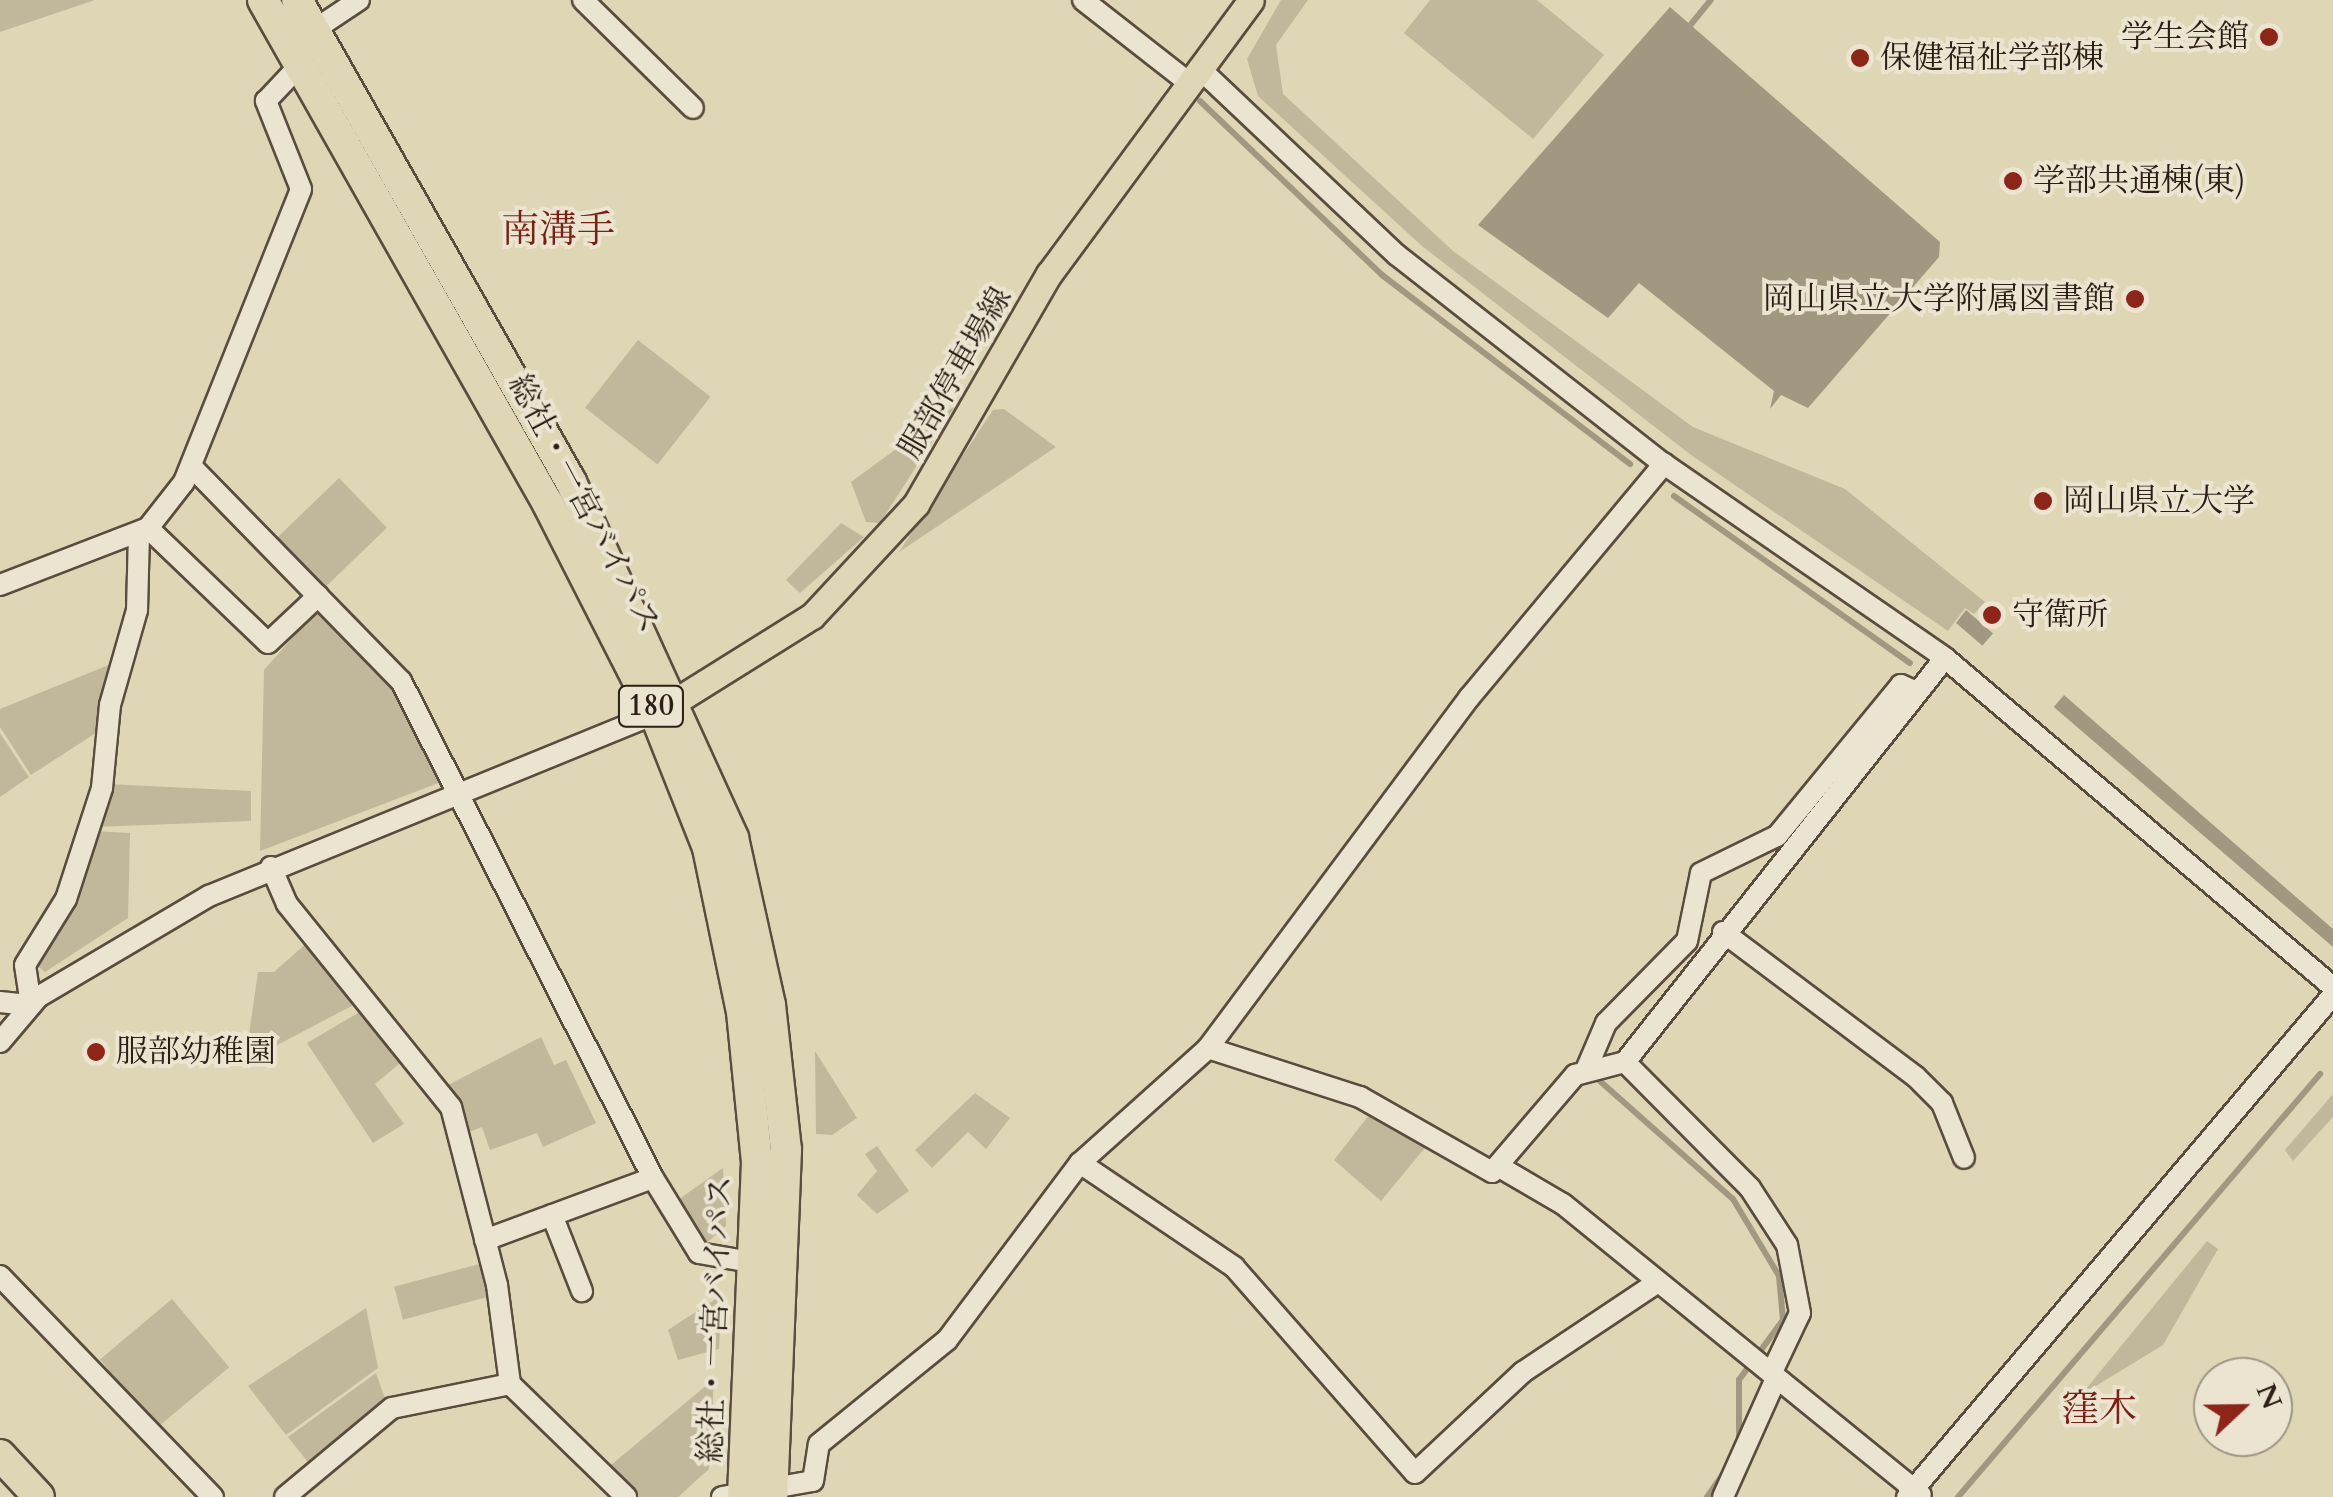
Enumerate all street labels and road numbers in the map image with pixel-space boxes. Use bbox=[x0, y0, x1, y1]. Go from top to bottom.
street label: 服部停車場線 bbox=[891, 280, 1021, 466]
street label: 総社・一宮バイパス bbox=[499, 368, 669, 640]
road number: 180 bbox=[616, 681, 686, 731]
street label: 総社・一宮バイパス bbox=[692, 1174, 740, 1464]

